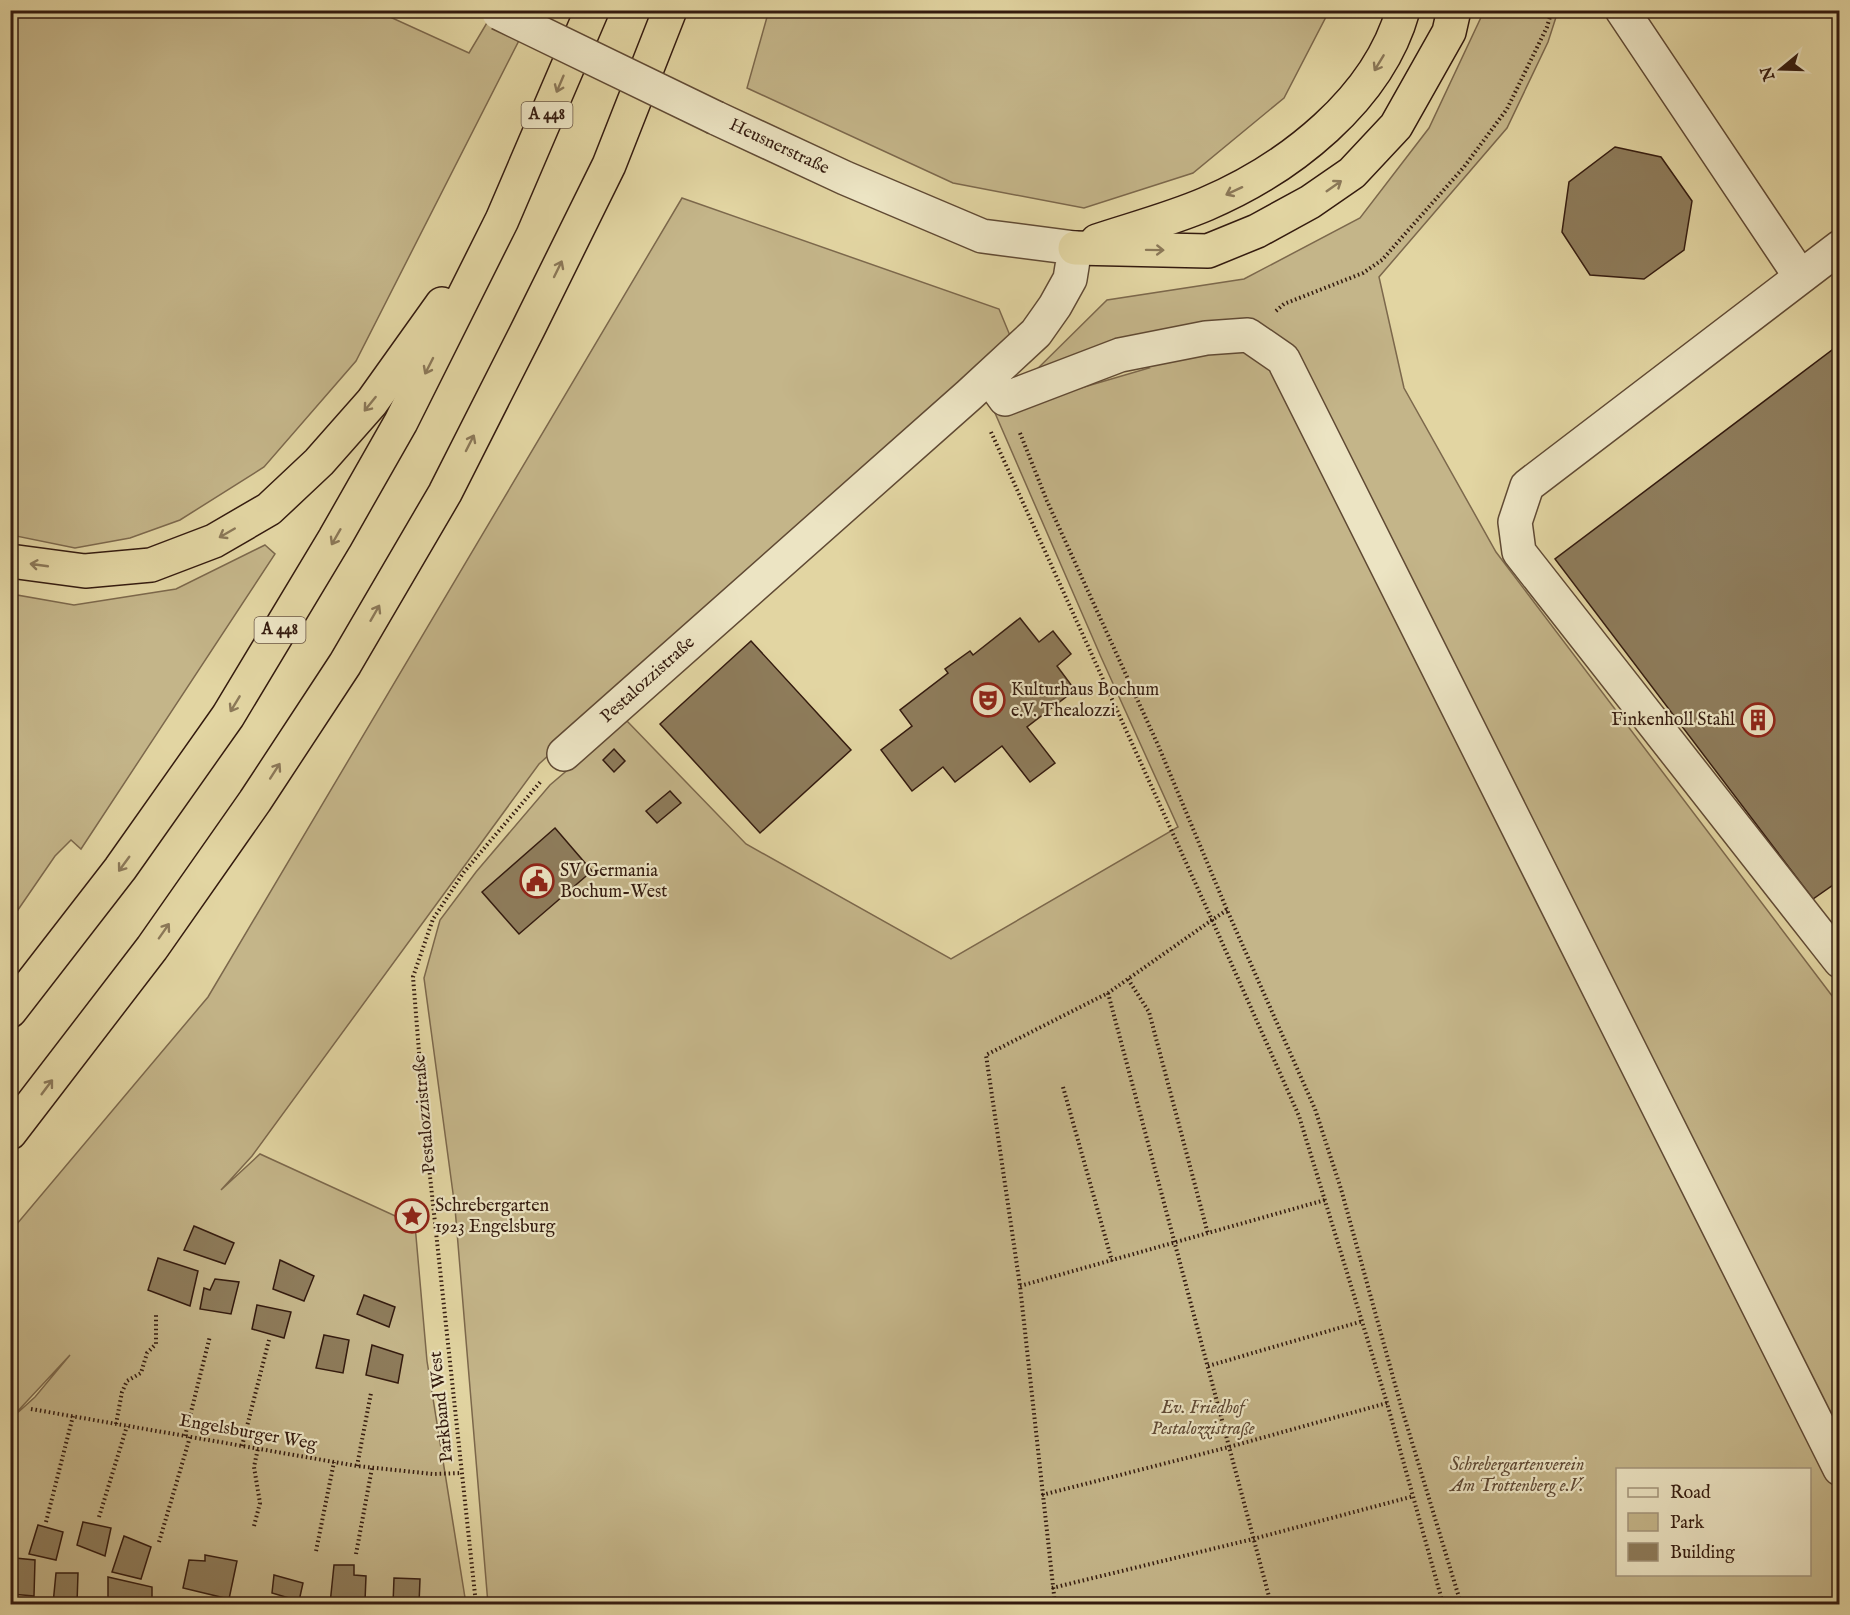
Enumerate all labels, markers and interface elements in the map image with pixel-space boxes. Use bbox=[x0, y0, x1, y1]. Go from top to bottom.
north arrow bbox=[1751, 39, 1811, 99]
one-way arrow bbox=[1372, 54, 1384, 71]
text: N bbox=[1757, 63, 1781, 84]
one-way arrow bbox=[554, 74, 566, 92]
road number: A 448 bbox=[522, 102, 572, 128]
street label: Heusnerstraße bbox=[725, 114, 833, 180]
one-way arrow bbox=[1325, 180, 1341, 192]
one-way arrow bbox=[1226, 185, 1244, 197]
one-way arrow bbox=[1144, 244, 1164, 256]
one-way arrow bbox=[552, 260, 564, 278]
one-way arrow bbox=[423, 357, 435, 375]
one-way arrow bbox=[364, 396, 377, 412]
one-way arrow bbox=[464, 435, 476, 452]
one-way arrow bbox=[219, 528, 236, 540]
one-way arrow bbox=[329, 528, 341, 545]
one-way arrow bbox=[30, 559, 50, 570]
one-way arrow bbox=[369, 605, 381, 622]
road number: A 448 bbox=[254, 617, 306, 643]
street label: Pestalozzistraße bbox=[596, 632, 700, 728]
place label: Kulturhaus Bochum e.V. Thealozzi bbox=[1011, 679, 1159, 723]
theatre icon: Kulturhaus Bochum e.V. Thealozzi bbox=[970, 682, 1006, 718]
one-way arrow bbox=[228, 695, 240, 712]
building icon: Finkenholl Stahl bbox=[1740, 702, 1776, 738]
place label: Finkenholl Stahl bbox=[1611, 709, 1735, 732]
one-way arrow bbox=[270, 763, 282, 780]
one-way arrow bbox=[117, 856, 130, 872]
place label: SV Germania Bochum-West bbox=[560, 860, 667, 904]
public building icon: SV Germania Bochum-West bbox=[519, 863, 555, 899]
one-way arrow bbox=[158, 923, 170, 940]
street label: Pestalozzistraße bbox=[408, 1054, 442, 1174]
one-way arrow bbox=[40, 1079, 53, 1095]
place label: Schrebergarten 1923 Engelsburg bbox=[435, 1195, 555, 1239]
place icon: Schrebergarten 1923 Engelsburg bbox=[394, 1198, 430, 1234]
street label: Parkband West bbox=[425, 1350, 459, 1464]
park label: Ev. Friedhof Pestalozzistraße bbox=[1151, 1397, 1255, 1441]
street label: Engelsburger Weg bbox=[177, 1410, 319, 1456]
park label: Schrebergartenverein Am Trottenberg e.V. bbox=[1448, 1454, 1584, 1498]
legend bbox=[1616, 1468, 1811, 1576]
text: Road bbox=[1670, 1482, 1711, 1505]
text: Park bbox=[1670, 1512, 1705, 1535]
text: Building bbox=[1670, 1542, 1735, 1565]

